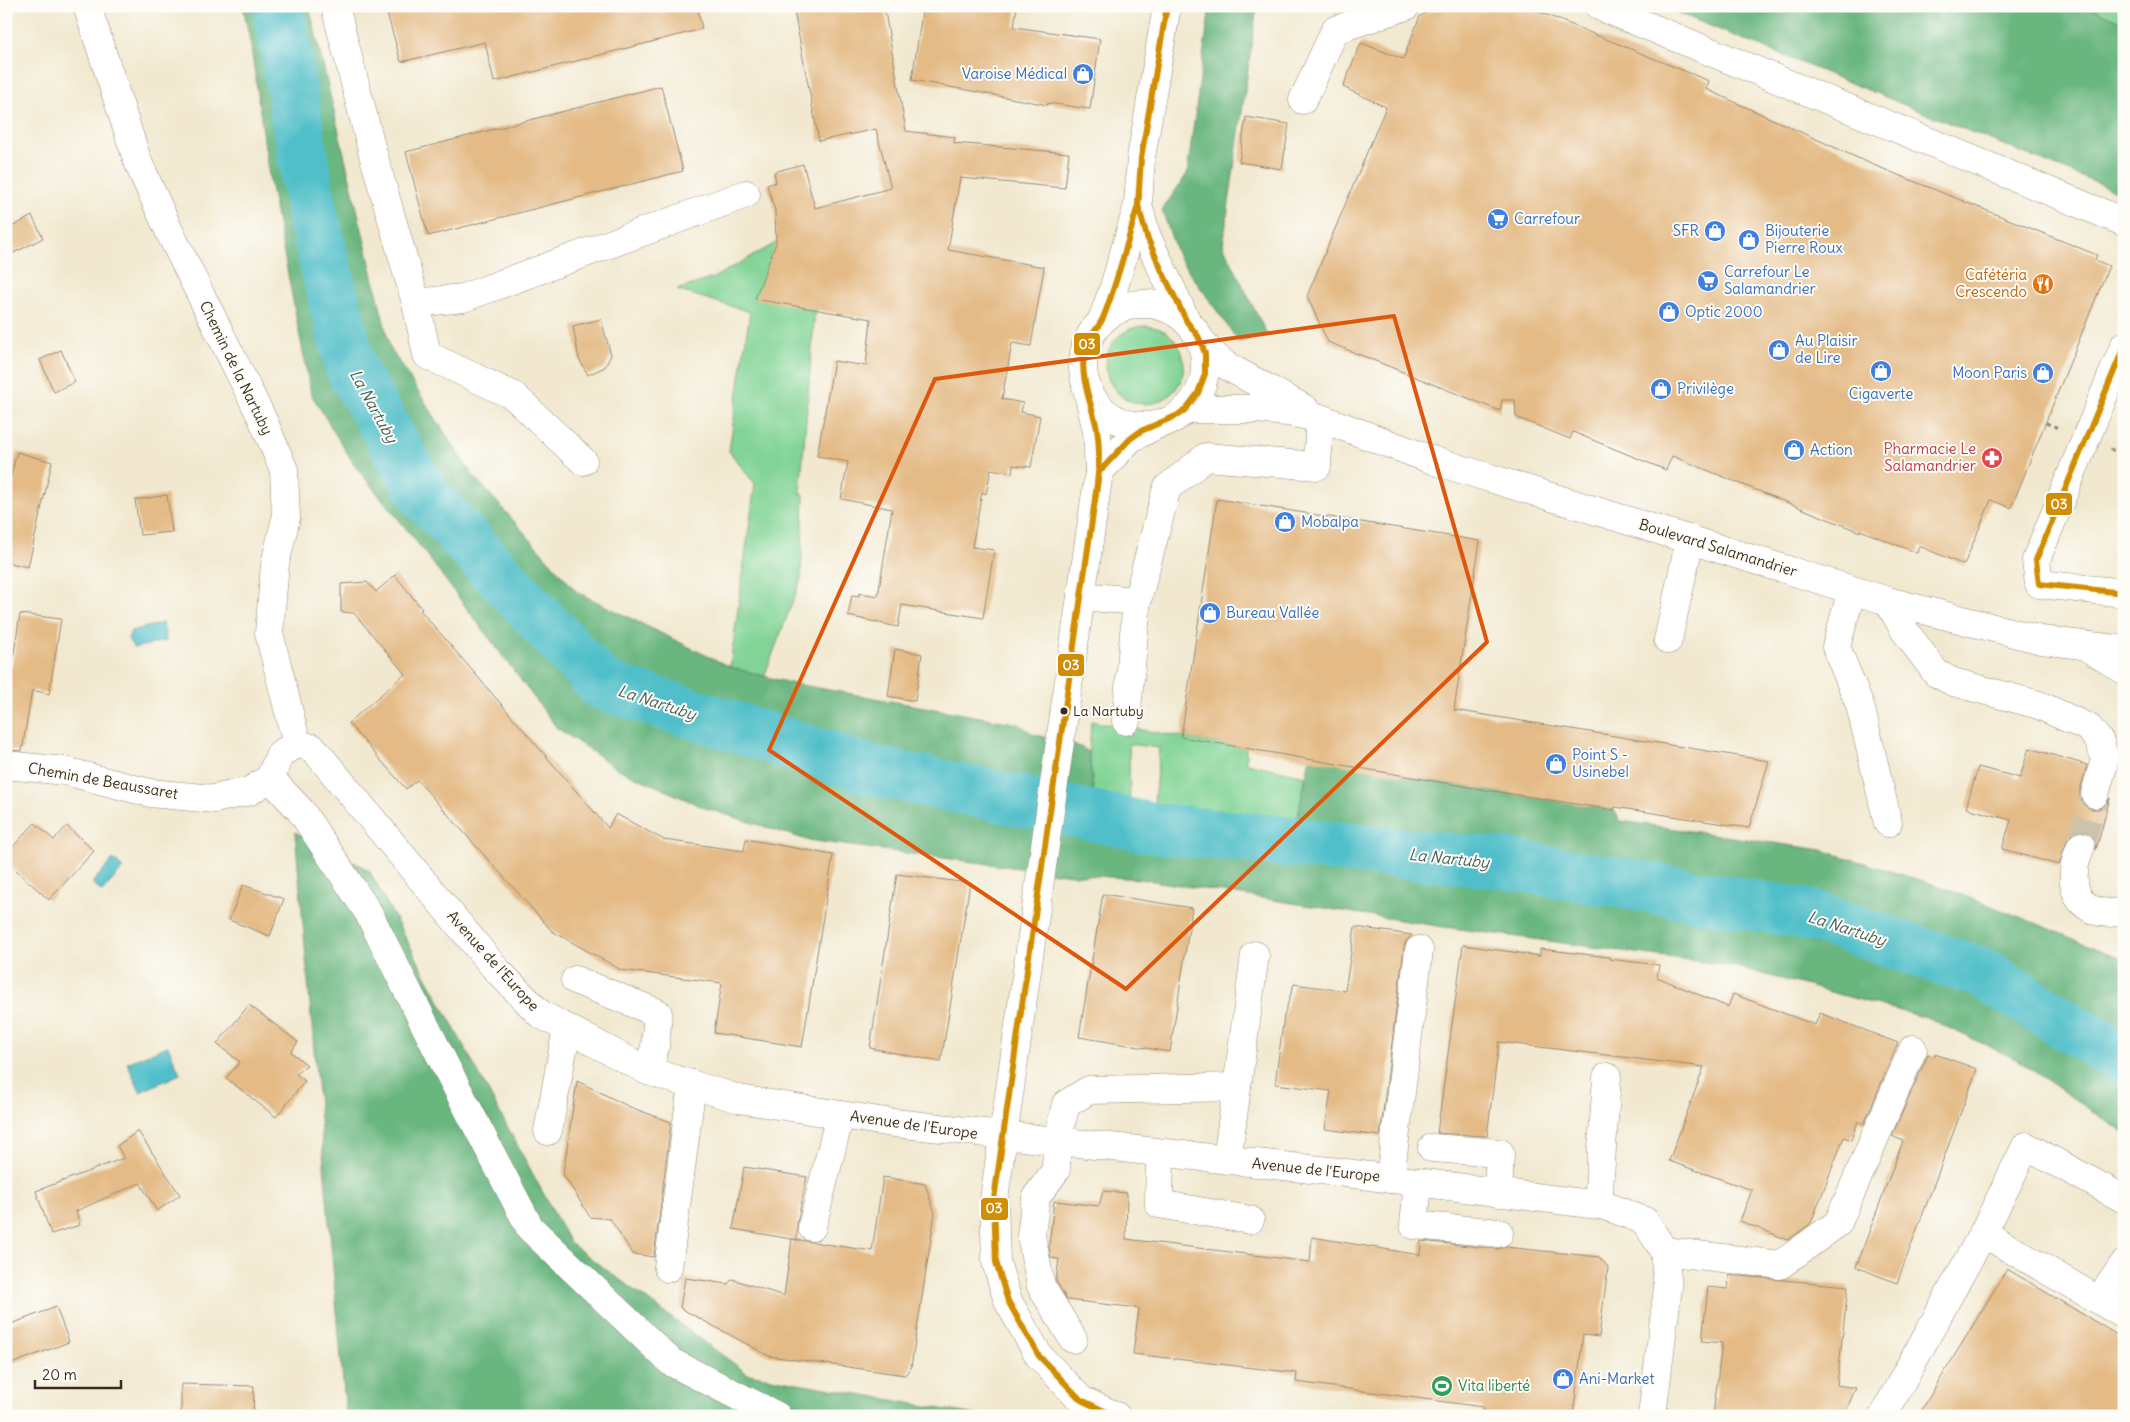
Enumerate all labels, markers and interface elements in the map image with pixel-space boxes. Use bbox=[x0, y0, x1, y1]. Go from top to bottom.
shop icon: Varoise Médical bbox=[1071, 62, 1095, 86]
place label: Varoise Médical bbox=[962, 64, 1067, 83]
supermarket icon: Carrefour bbox=[1486, 207, 1510, 231]
place label: Carrefour bbox=[1514, 209, 1580, 228]
shop icon: SFR bbox=[1703, 219, 1727, 243]
place label: SFR bbox=[1673, 221, 1699, 240]
place label: Bijouterie Pierre Roux bbox=[1765, 221, 1844, 257]
shop icon: Bijouterie Pierre Roux bbox=[1737, 228, 1761, 252]
place label: Carrefour Le Salamandrier bbox=[1724, 262, 1816, 298]
place label: Cafétéria Crescendo bbox=[1955, 265, 2027, 301]
supermarket icon: Carrefour Le Salamandrier bbox=[1696, 269, 1720, 293]
restaurant icon: Cafétéria Crescendo bbox=[2031, 272, 2055, 296]
street label: Chemin de la Nartuby bbox=[196, 298, 277, 438]
shop icon: Optic 2000 bbox=[1657, 300, 1681, 324]
place label: Optic 2000 bbox=[1685, 302, 1763, 321]
place label: Au Plaisir de Lire bbox=[1795, 331, 1858, 367]
line badge: 03 bbox=[1073, 332, 1101, 356]
text: 03 bbox=[1078, 335, 1096, 353]
shop icon: Au Plaisir de Lire bbox=[1767, 338, 1791, 362]
shop icon: Cigaverte bbox=[1869, 359, 1893, 383]
shop icon: Moon Paris bbox=[2031, 361, 2055, 385]
place label: Moon Paris bbox=[1952, 363, 2027, 382]
water label: La Nartuby bbox=[346, 366, 403, 448]
shop icon: Privilège bbox=[1649, 377, 1673, 401]
place label: Privilège bbox=[1677, 379, 1734, 398]
place label: Cigaverte bbox=[1849, 384, 1913, 403]
shop icon: Action bbox=[1782, 438, 1806, 462]
place label: Pharmacie Le Salamandrier bbox=[1884, 439, 1976, 475]
place label: Action bbox=[1810, 440, 1853, 459]
pharmacy icon: Pharmacie Le Salamandrier bbox=[1980, 446, 2004, 470]
line badge: 03 bbox=[2045, 492, 2073, 516]
text: 03 bbox=[2050, 495, 2068, 513]
shop icon: Mobalpa bbox=[1273, 510, 1297, 534]
place label: Mobalpa bbox=[1301, 512, 1359, 531]
street label: Boulevard Salamandrier bbox=[1637, 514, 1799, 581]
shop icon: Bureau Vallée bbox=[1198, 601, 1222, 625]
place label: Bureau Vallée bbox=[1226, 603, 1319, 622]
line badge: 03 bbox=[1057, 653, 1085, 677]
text: 03 bbox=[1062, 656, 1080, 674]
water label: La Nartuby bbox=[615, 680, 700, 725]
place label: La Nartuby bbox=[1073, 702, 1144, 720]
marker: La Nartuby bbox=[1059, 706, 1069, 716]
place label: Point S - Usinebel bbox=[1572, 745, 1629, 781]
shop icon: Point S - Usinebel bbox=[1544, 752, 1568, 776]
street label: Chemin de Beaussaret bbox=[27, 758, 180, 803]
water label: La Nartuby bbox=[1408, 844, 1492, 872]
street label: Avenue de l'Europe bbox=[443, 906, 544, 1015]
water label: La Nartuby bbox=[1805, 906, 1890, 951]
street label: Avenue de l'Europe bbox=[849, 1106, 979, 1143]
street label: Avenue de l'Europe bbox=[1251, 1153, 1381, 1186]
line badge: 03 bbox=[980, 1197, 1009, 1221]
text: 03 bbox=[985, 1199, 1003, 1217]
scale bar bbox=[35, 1357, 121, 1389]
text: 20 m bbox=[42, 1365, 77, 1384]
shop icon: Ani-Market bbox=[1551, 1367, 1575, 1391]
place label: Ani-Market bbox=[1579, 1369, 1655, 1388]
sports icon: Vita liberté bbox=[1430, 1374, 1454, 1398]
place label: Vita liberté bbox=[1458, 1376, 1530, 1395]

